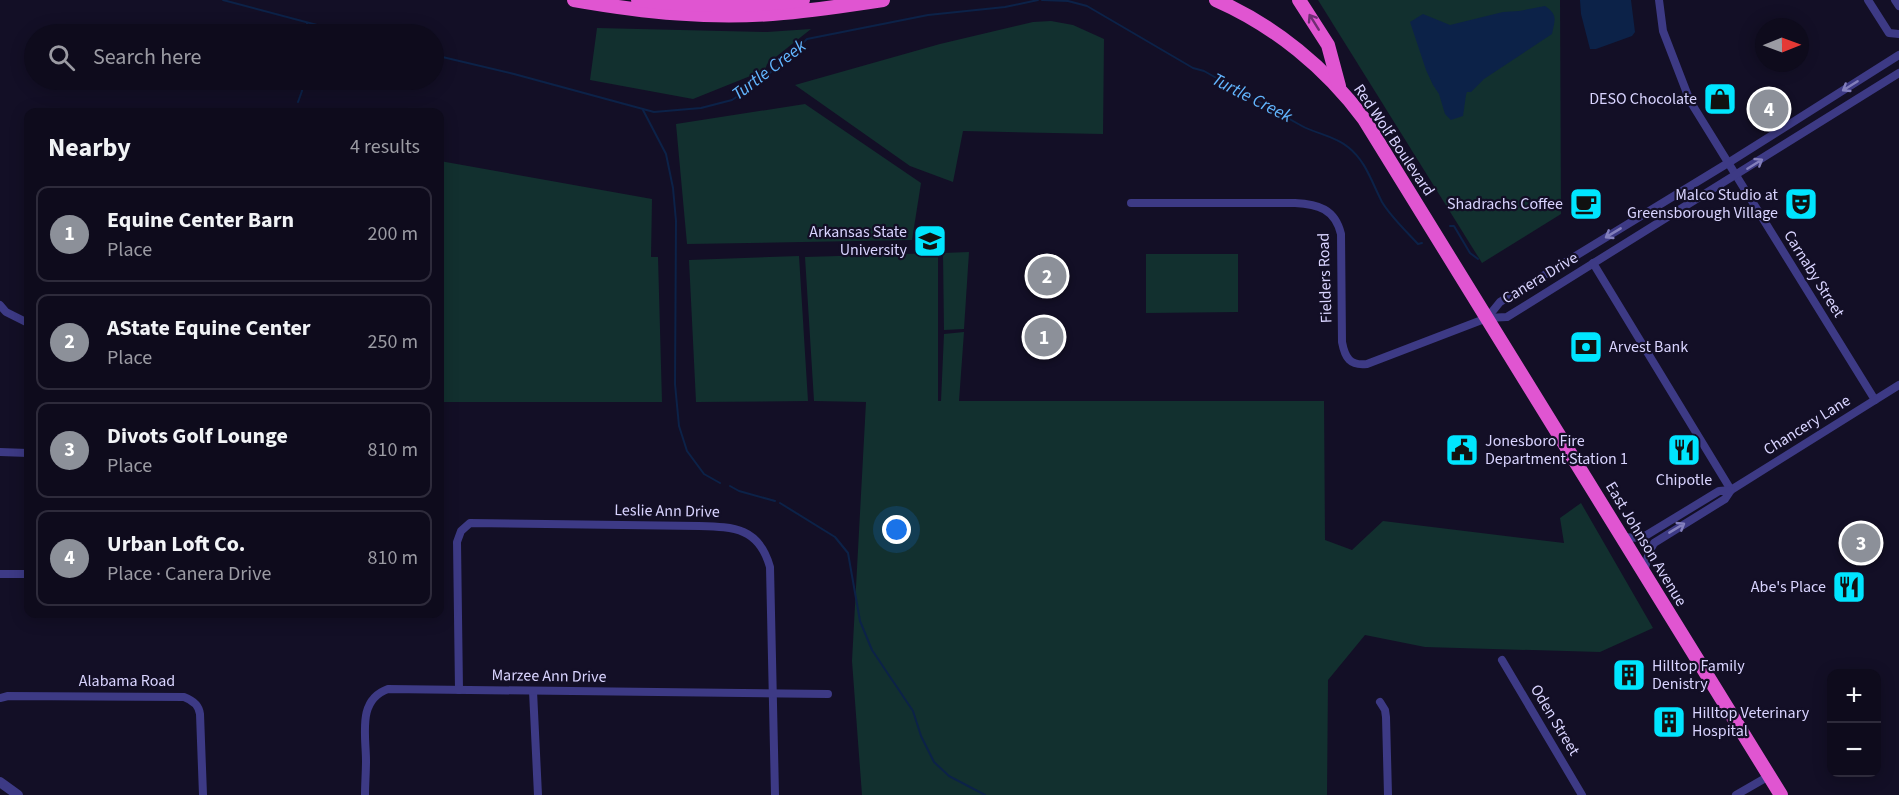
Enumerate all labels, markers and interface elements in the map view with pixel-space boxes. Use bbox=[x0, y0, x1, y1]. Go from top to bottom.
one-way arrow bbox=[1307, 14, 1319, 31]
north arrow bbox=[1755, 18, 1809, 72]
search box bbox=[24, 24, 444, 90]
water label: Turtle Creek bbox=[727, 34, 812, 106]
icon: search bbox=[45, 41, 78, 74]
text: Search here bbox=[93, 41, 201, 73]
water label: Turtle Creek bbox=[1207, 67, 1297, 129]
street label: Red Wolf Boulevard bbox=[1348, 80, 1440, 200]
one-way arrow bbox=[1841, 80, 1858, 93]
shop icon: DESO Chocolate bbox=[1702, 81, 1738, 117]
pin: 4 bbox=[1750, 86, 1788, 132]
place label: DESO Chocolate bbox=[1589, 88, 1697, 110]
text: Nearby bbox=[48, 129, 131, 166]
text: 4 results bbox=[350, 133, 420, 161]
one-way arrow bbox=[1746, 157, 1763, 170]
place label: Malco Studio at Greensborough Village bbox=[1627, 184, 1779, 224]
cafe icon: Shadrachs Coffee bbox=[1568, 186, 1604, 222]
theatre icon: Malco Studio at Greensborough Village bbox=[1783, 186, 1819, 222]
place label: Shadrachs Coffee bbox=[1447, 193, 1563, 215]
text: Equine Center Barn bbox=[107, 204, 294, 236]
text: 1 bbox=[64, 220, 75, 248]
text: 200 m bbox=[368, 220, 418, 248]
place label: Arkansas State University bbox=[809, 221, 908, 261]
school or university icon: Arkansas State University bbox=[912, 223, 948, 259]
street label: Carnaby Street bbox=[1778, 226, 1850, 322]
one-way arrow bbox=[1604, 227, 1621, 240]
street label: Fielders Road bbox=[1312, 232, 1338, 324]
text: Place bbox=[107, 236, 152, 264]
street label: Canera Drive bbox=[1498, 247, 1582, 309]
pin: 2 bbox=[1028, 254, 1066, 298]
text: AState Equine Center bbox=[107, 312, 311, 344]
pin: 1 bbox=[1024, 314, 1064, 360]
text: 2 bbox=[64, 328, 75, 356]
text: 250 m bbox=[368, 328, 418, 356]
bank icon: Arvest Bank bbox=[1568, 329, 1604, 365]
place label: Arvest Bank bbox=[1609, 336, 1688, 358]
text: Place bbox=[107, 344, 152, 372]
street label: Chancery Lane bbox=[1759, 389, 1855, 460]
text: Divots Golf Lounge bbox=[107, 420, 288, 452]
place label: Jonesboro Fire Department Station 1 bbox=[1485, 430, 1628, 470]
public building icon: Jonesboro Fire Department Station 1 bbox=[1444, 432, 1480, 468]
restaurant icon: Chipotle bbox=[1666, 432, 1702, 468]
text: 3 bbox=[64, 436, 75, 464]
text: 810 m bbox=[368, 436, 418, 464]
text: Place bbox=[107, 452, 152, 480]
place label: Chipotle bbox=[1656, 469, 1712, 491]
street label: East Johnson Avenue bbox=[1600, 478, 1692, 611]
street label: Leslie Ann Drive bbox=[614, 499, 720, 523]
your location bbox=[882, 515, 911, 544]
pin: 3 bbox=[1842, 520, 1880, 566]
one-way arrow bbox=[1668, 522, 1685, 534]
text: Urban Loft Co. bbox=[107, 528, 245, 560]
text: 4 bbox=[64, 544, 75, 572]
text: 810 m bbox=[368, 544, 418, 572]
text: Place · Canera Drive bbox=[107, 560, 271, 588]
restaurant icon: Abe's Place bbox=[1831, 569, 1867, 605]
place label: Abe's Place bbox=[1751, 576, 1826, 598]
place label: Hilltop Family Denistry bbox=[1652, 655, 1745, 695]
building icon: Hilltop Family Denistry bbox=[1611, 657, 1647, 693]
street label: Marzee Ann Drive bbox=[491, 664, 607, 688]
map controls bbox=[1827, 669, 1881, 777]
button: + bbox=[1827, 669, 1881, 723]
street label: Alabama Road bbox=[79, 670, 175, 692]
street label: Oden Street bbox=[1525, 680, 1585, 760]
place label: Hilltop Veterinary Hospital bbox=[1692, 702, 1810, 742]
building icon: Hilltop Veterinary Hospital bbox=[1651, 704, 1687, 740]
button: − bbox=[1827, 723, 1881, 777]

